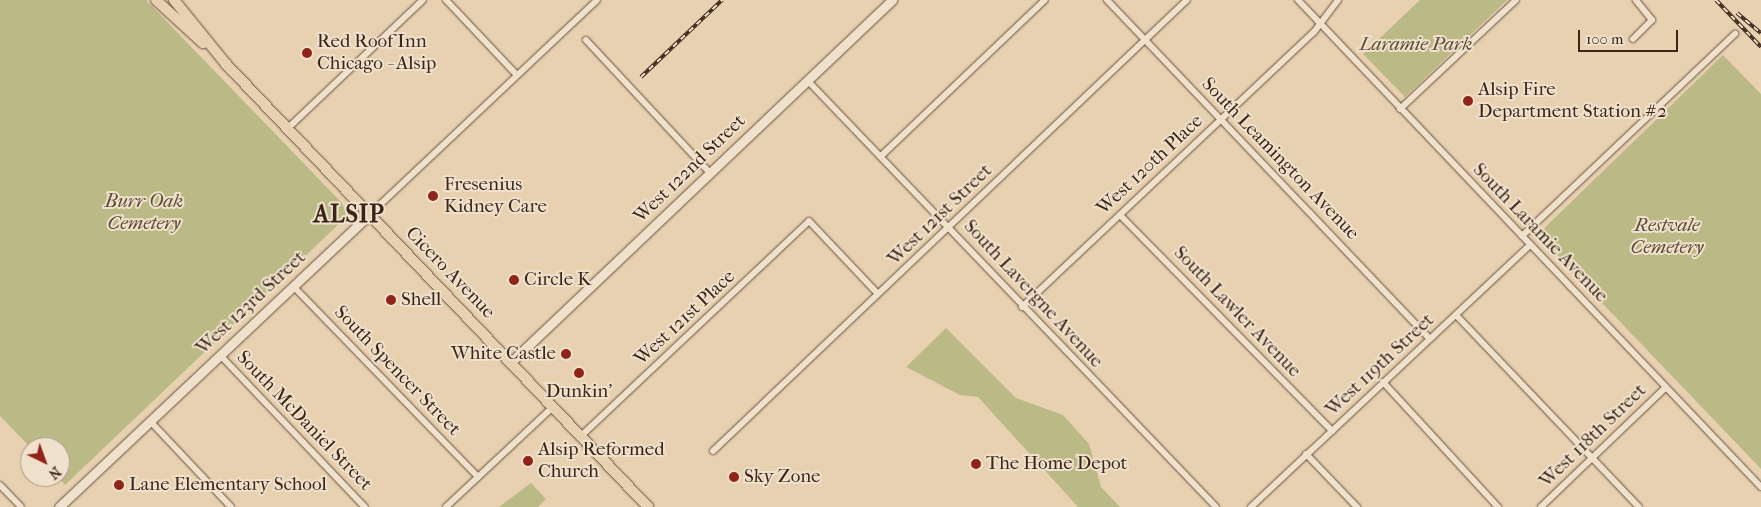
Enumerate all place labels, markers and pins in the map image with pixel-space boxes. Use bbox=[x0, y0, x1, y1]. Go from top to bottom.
place label: Red Roof Inn Chicago - Alsip bbox=[317, 31, 436, 75]
marker: Red Roof Inn Chicago - Alsip bbox=[301, 47, 313, 59]
place label: Alsip Fire Department Station #2 bbox=[1478, 79, 1667, 123]
marker: Alsip Fire Department Station #2 bbox=[1462, 95, 1474, 107]
place label: Fresenius Kidney Care bbox=[444, 174, 547, 218]
marker: Fresenius Kidney Care bbox=[426, 189, 440, 203]
place label: Circle K bbox=[524, 269, 591, 291]
marker: Circle K bbox=[508, 274, 520, 286]
place label: Shell bbox=[401, 289, 441, 311]
marker: Shell bbox=[385, 294, 397, 306]
place label: White Castle bbox=[451, 343, 556, 365]
marker: White Castle bbox=[560, 348, 572, 360]
marker: Dunkin' bbox=[573, 367, 585, 379]
place label: Dunkin' bbox=[546, 381, 612, 403]
place label: Alsip Reformed Church bbox=[538, 439, 664, 483]
place label: The Home Depot bbox=[986, 453, 1127, 475]
marker: Alsip Reformed Church bbox=[522, 455, 534, 467]
marker: The Home Depot bbox=[970, 458, 982, 470]
place label: Sky Zone bbox=[744, 466, 820, 488]
marker: Sky Zone bbox=[728, 471, 740, 483]
place label: Lane Elementary School bbox=[129, 474, 327, 496]
marker: Lane Elementary School bbox=[113, 479, 125, 491]

